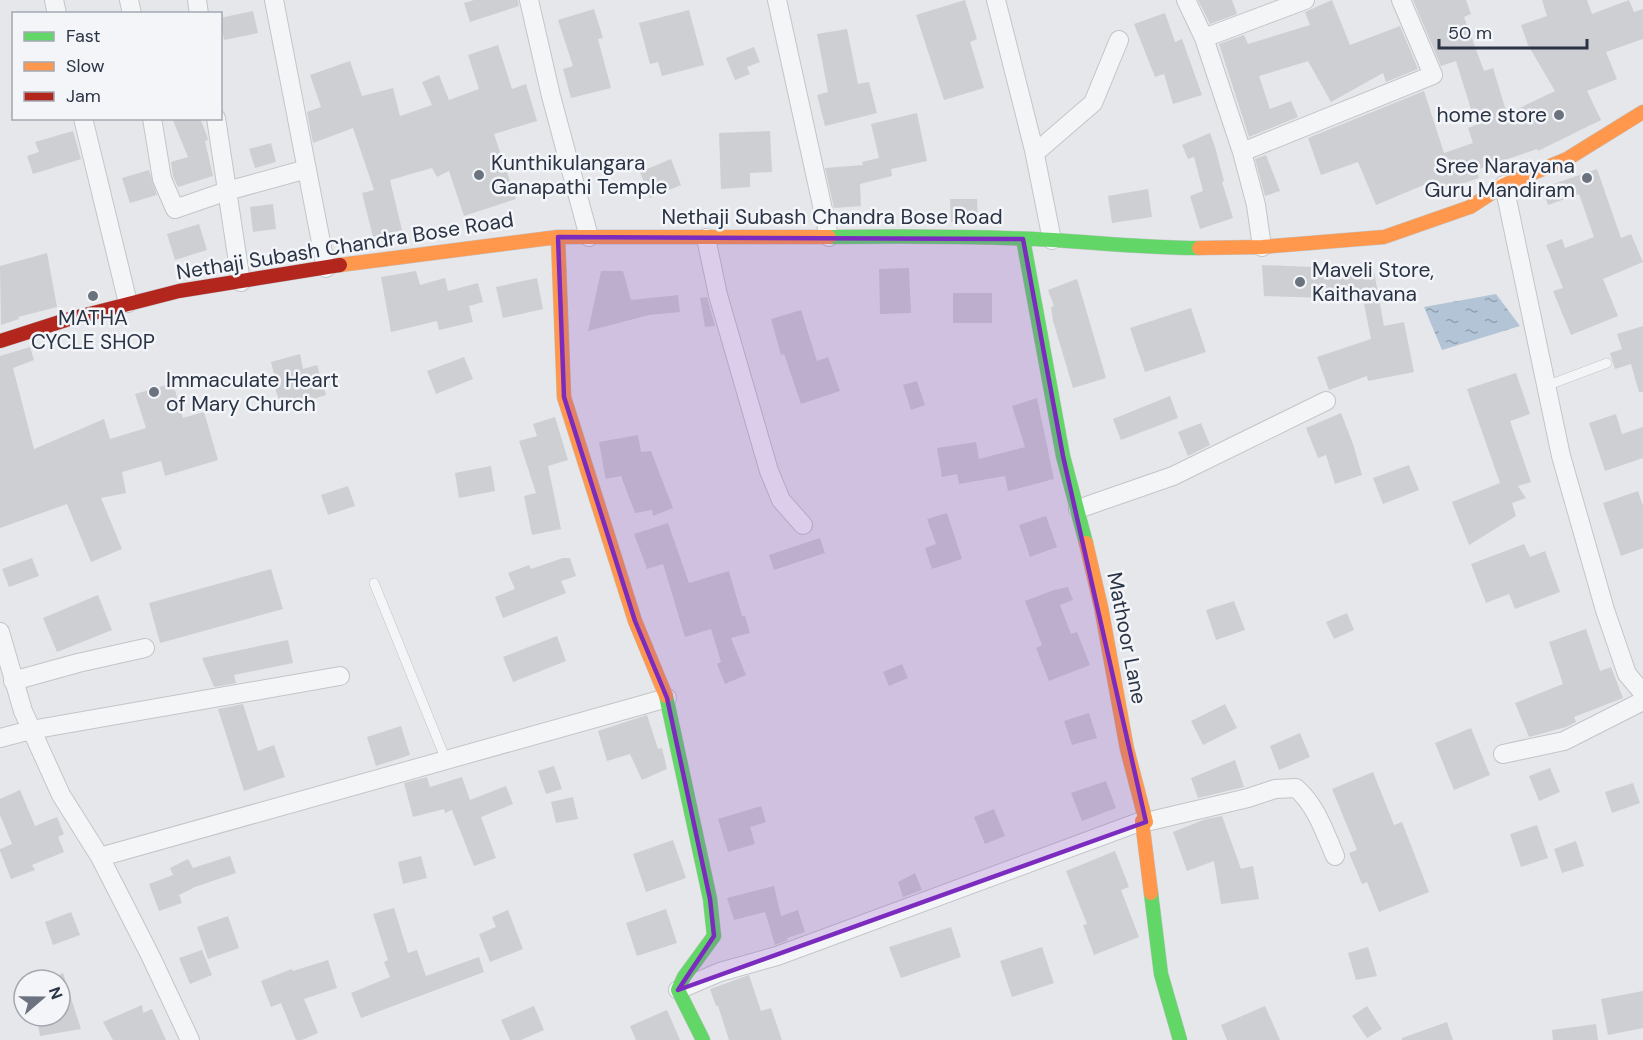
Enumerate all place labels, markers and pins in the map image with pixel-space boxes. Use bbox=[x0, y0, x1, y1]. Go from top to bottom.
place label: home store bbox=[1436, 101, 1547, 129]
marker: home store bbox=[1552, 108, 1566, 122]
place label: Kunthikulangara Ganapathi Temple bbox=[491, 149, 667, 201]
place label: Sree Narayana Guru Mandiram bbox=[1424, 152, 1575, 204]
marker: Kunthikulangara Ganapathi Temple bbox=[472, 168, 486, 182]
marker: Sree Narayana Guru Mandiram bbox=[1580, 171, 1594, 185]
place label: Maveli Store, Kaithavana bbox=[1312, 256, 1434, 308]
marker: Maveli Store, Kaithavana bbox=[1293, 275, 1307, 289]
marker: MATHA CYCLE SHOP bbox=[86, 289, 100, 303]
place label: MATHA CYCLE SHOP bbox=[31, 304, 155, 356]
place label: Immaculate Heart of Mary Church bbox=[166, 366, 339, 418]
marker: Immaculate Heart of Mary Church bbox=[147, 385, 161, 399]

